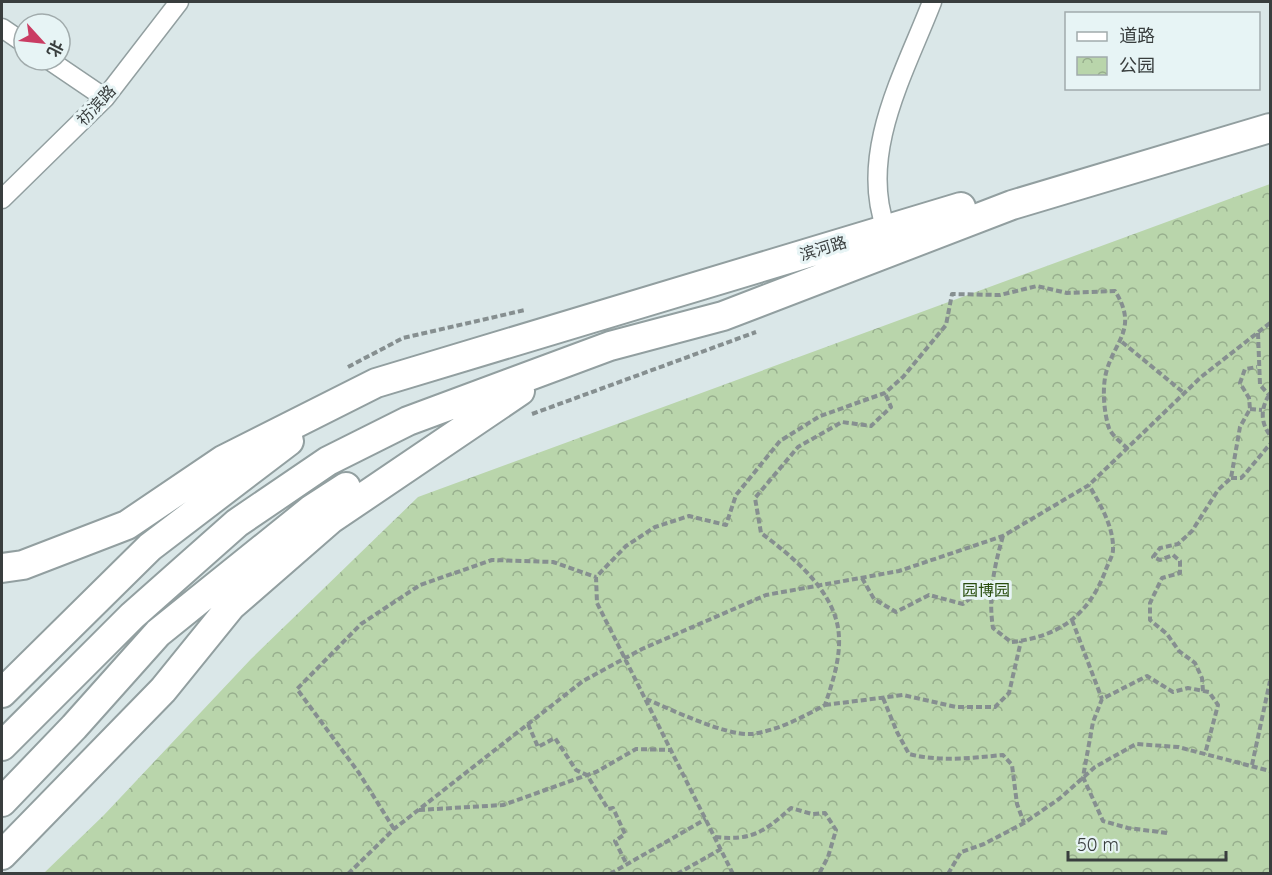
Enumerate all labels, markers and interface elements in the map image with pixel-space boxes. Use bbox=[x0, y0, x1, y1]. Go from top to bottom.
north arrow bbox=[12, 12, 72, 72]
legend bbox=[1065, 12, 1260, 90]
text: 道路 bbox=[1119, 24, 1155, 47]
text: 北 bbox=[43, 37, 68, 60]
text: 公园 bbox=[1119, 54, 1155, 77]
street label: 祊滨路 bbox=[72, 81, 120, 129]
street label: 滨河路 bbox=[797, 231, 849, 265]
park label: 园博园 bbox=[962, 580, 1010, 600]
scale bar bbox=[1068, 824, 1226, 862]
text: 50 m bbox=[1077, 833, 1119, 856]

